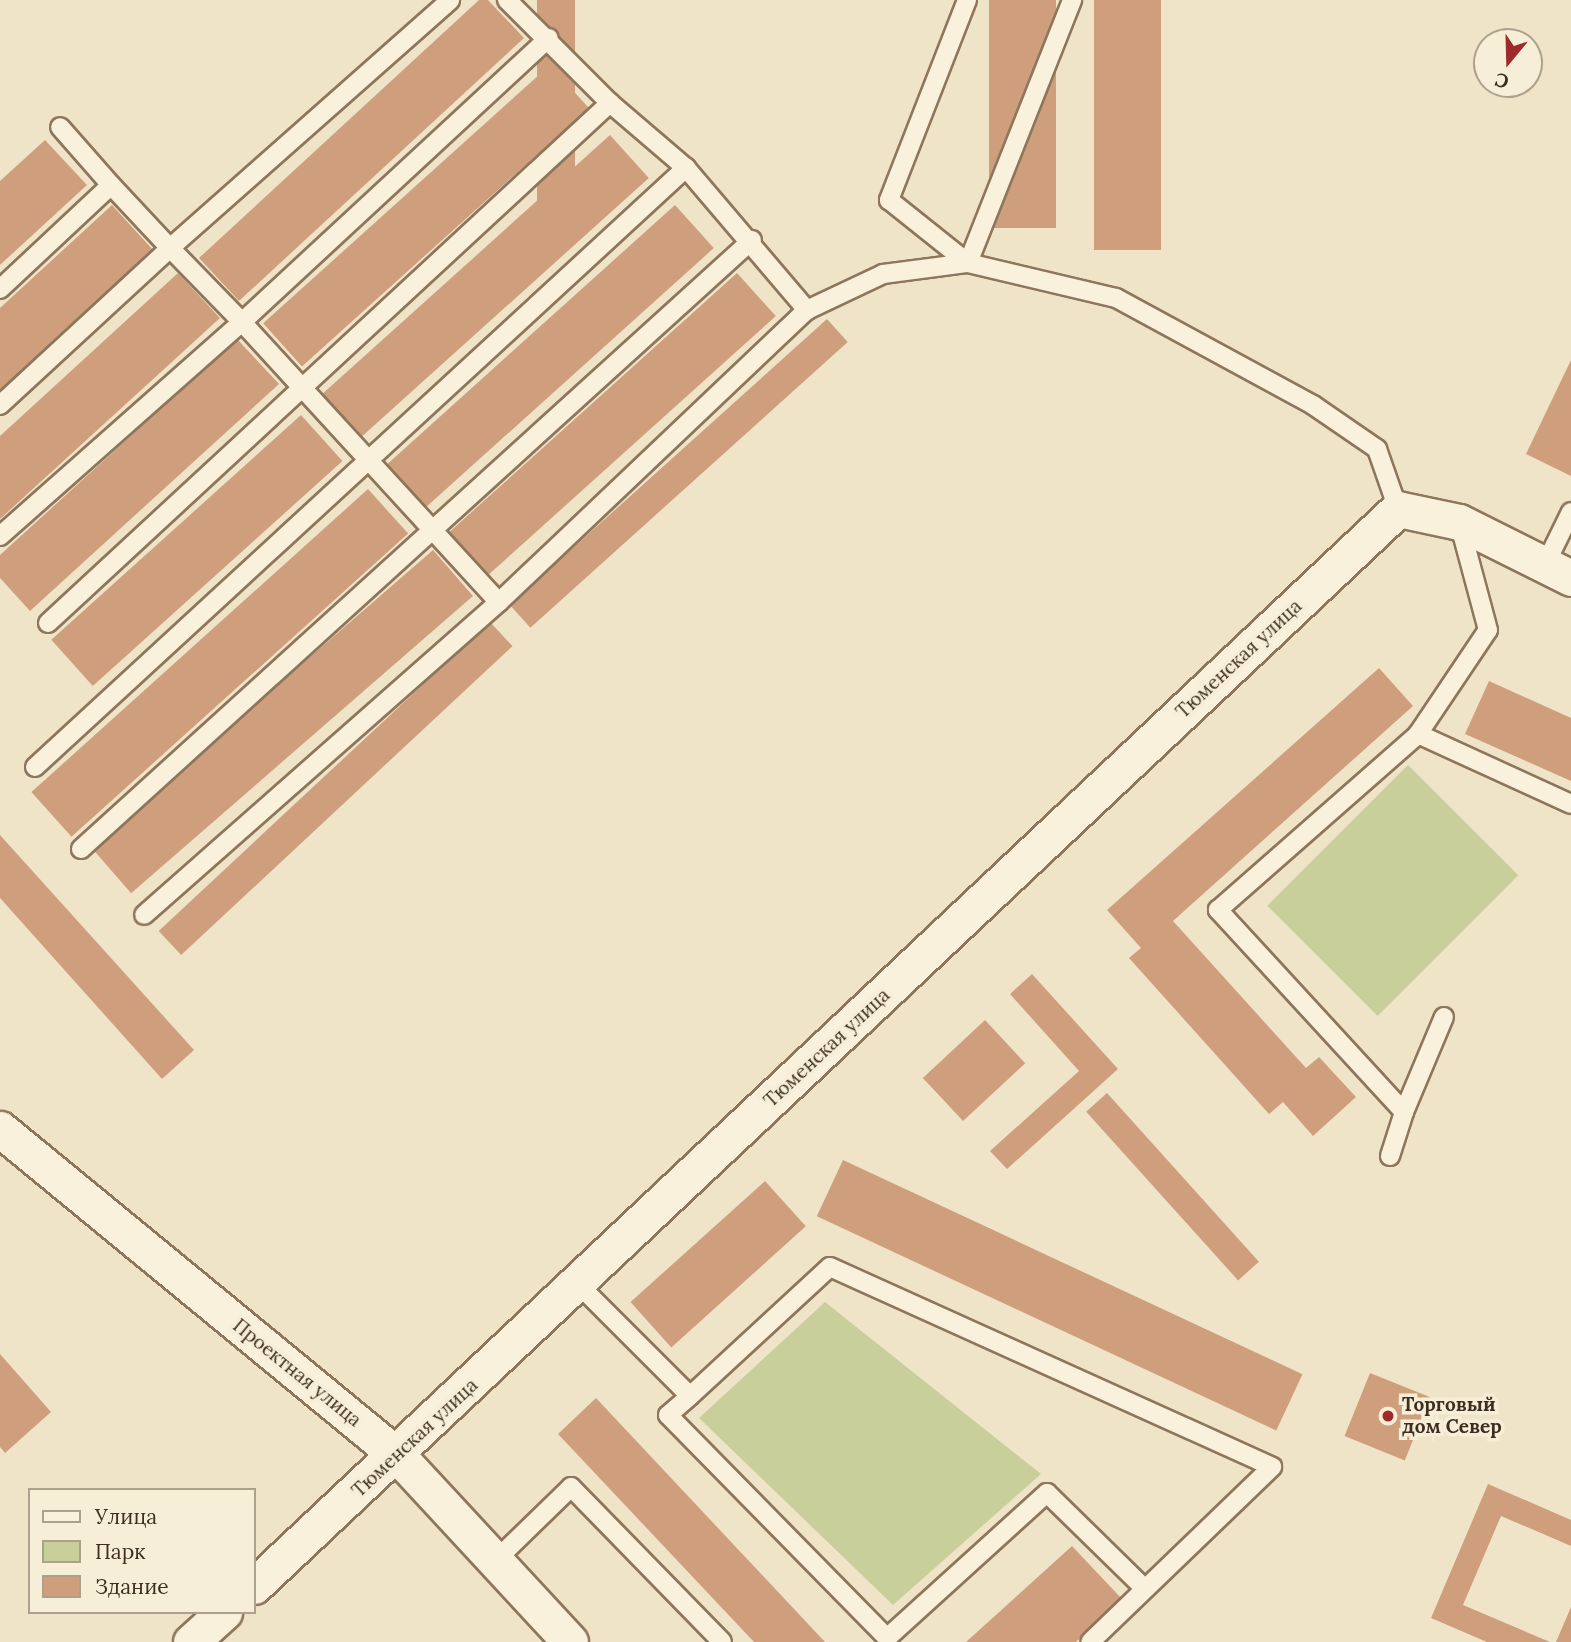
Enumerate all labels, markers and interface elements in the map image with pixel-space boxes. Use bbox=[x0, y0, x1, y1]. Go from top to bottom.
north arrow bbox=[1473, 28, 1543, 98]
text: С bbox=[1492, 67, 1512, 94]
street label: Тюменская улица bbox=[1171, 595, 1307, 723]
street label: Тюменская улица bbox=[759, 984, 895, 1112]
street label: Проектная улица bbox=[228, 1314, 366, 1432]
street label: Тюменская улица bbox=[347, 1374, 483, 1502]
place label: Торговый дом Север bbox=[1402, 1394, 1502, 1438]
marker: Торговый дом Север bbox=[1380, 1408, 1396, 1424]
legend bbox=[28, 1488, 256, 1614]
text: Улица bbox=[95, 1503, 157, 1530]
text: Парк bbox=[95, 1538, 145, 1565]
text: Здание bbox=[95, 1573, 169, 1600]

